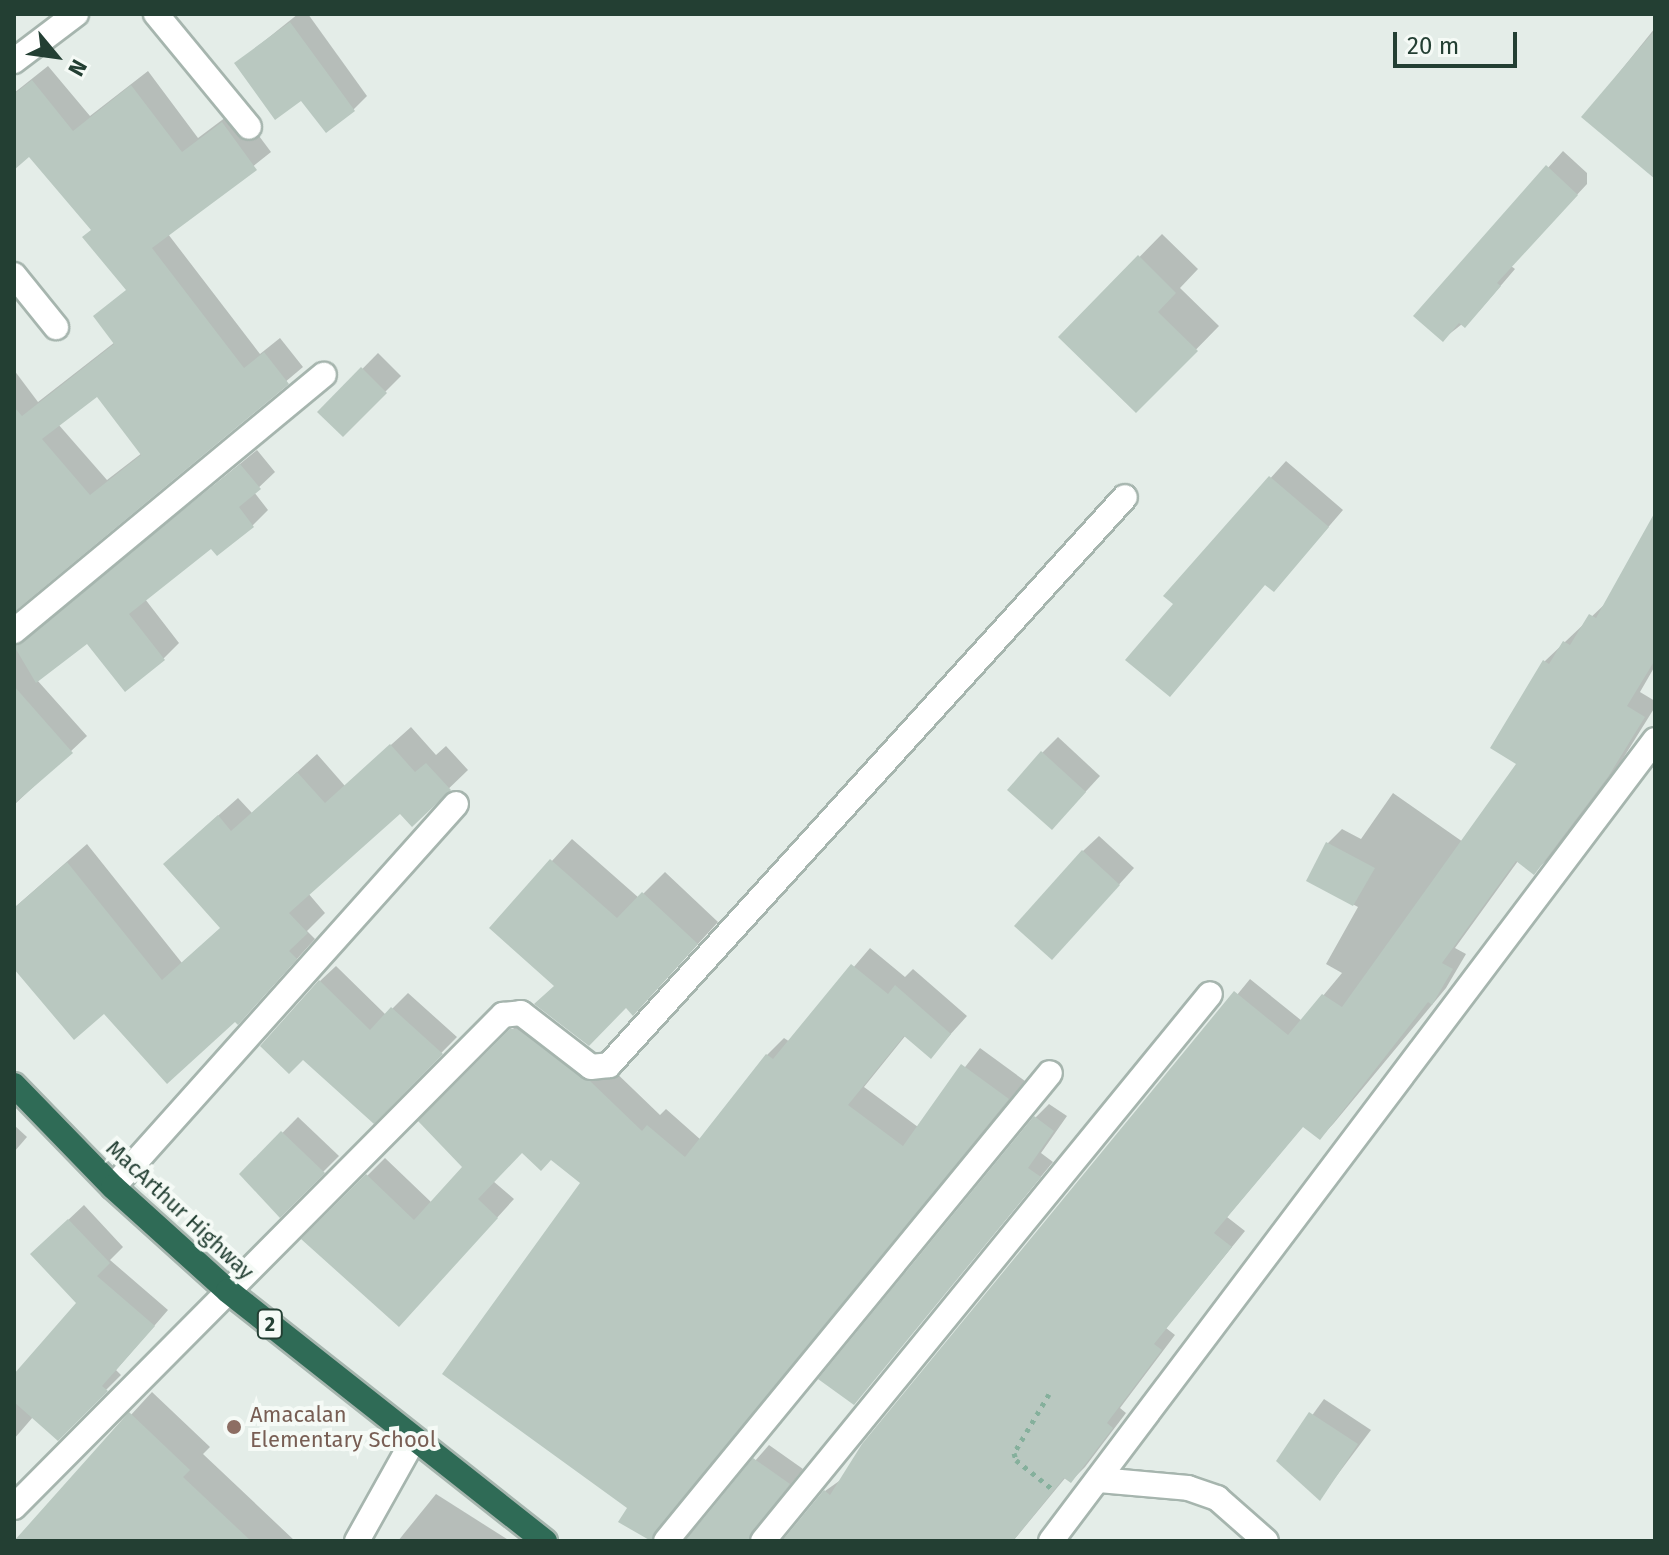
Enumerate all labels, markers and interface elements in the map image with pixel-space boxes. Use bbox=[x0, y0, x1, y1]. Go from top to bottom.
north arrow bbox=[16, 16, 96, 96]
scale bar bbox=[1397, 16, 1521, 66]
text: 20 m bbox=[1407, 32, 1459, 60]
text: N bbox=[62, 55, 93, 81]
street label: MacArthur Highway bbox=[101, 1135, 259, 1285]
road number: 2 bbox=[256, 1308, 284, 1340]
place label: Amacalan Elementary School bbox=[250, 1401, 436, 1452]
marker: Amacalan Elementary School bbox=[225, 1418, 243, 1436]

